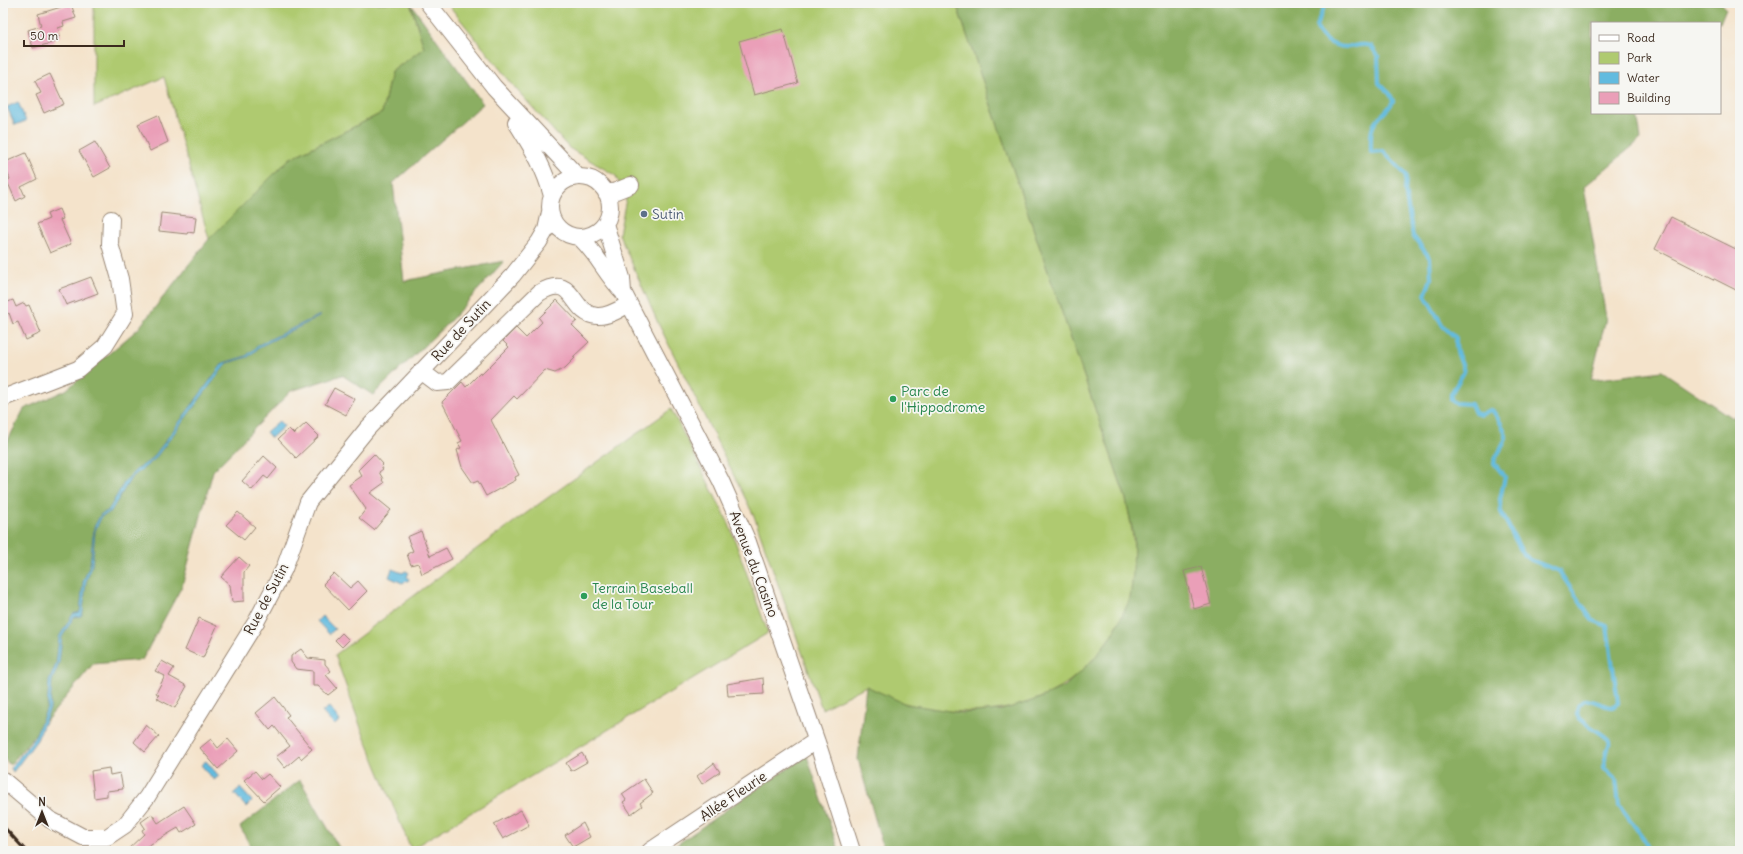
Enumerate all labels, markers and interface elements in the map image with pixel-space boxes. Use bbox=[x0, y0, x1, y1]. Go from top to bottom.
scale bar bbox=[24, 22, 124, 48]
legend bbox=[1591, 22, 1721, 114]
text: 50 m bbox=[30, 28, 59, 43]
text: Road bbox=[1627, 30, 1655, 45]
text: Park bbox=[1627, 50, 1652, 65]
text: Water bbox=[1627, 70, 1660, 85]
text: Building bbox=[1627, 90, 1671, 105]
place label: Sutin bbox=[652, 205, 684, 223]
marker: Sutin bbox=[639, 209, 649, 219]
street label: Rue de Sutin bbox=[428, 295, 494, 365]
place label: Parc de l'Hippodrome bbox=[901, 382, 985, 416]
marker: Parc de l'Hippodrome bbox=[888, 394, 898, 404]
street label: Avenue du Casino bbox=[725, 508, 783, 620]
street label: Rue de Sutin bbox=[240, 560, 292, 638]
place label: Terrain Baseball de la Tour bbox=[592, 579, 693, 613]
marker: Terrain Baseball de la Tour bbox=[579, 591, 589, 601]
street label: Allée Fleurie bbox=[696, 767, 770, 825]
north arrow bbox=[22, 792, 62, 832]
text: N bbox=[38, 795, 46, 809]

